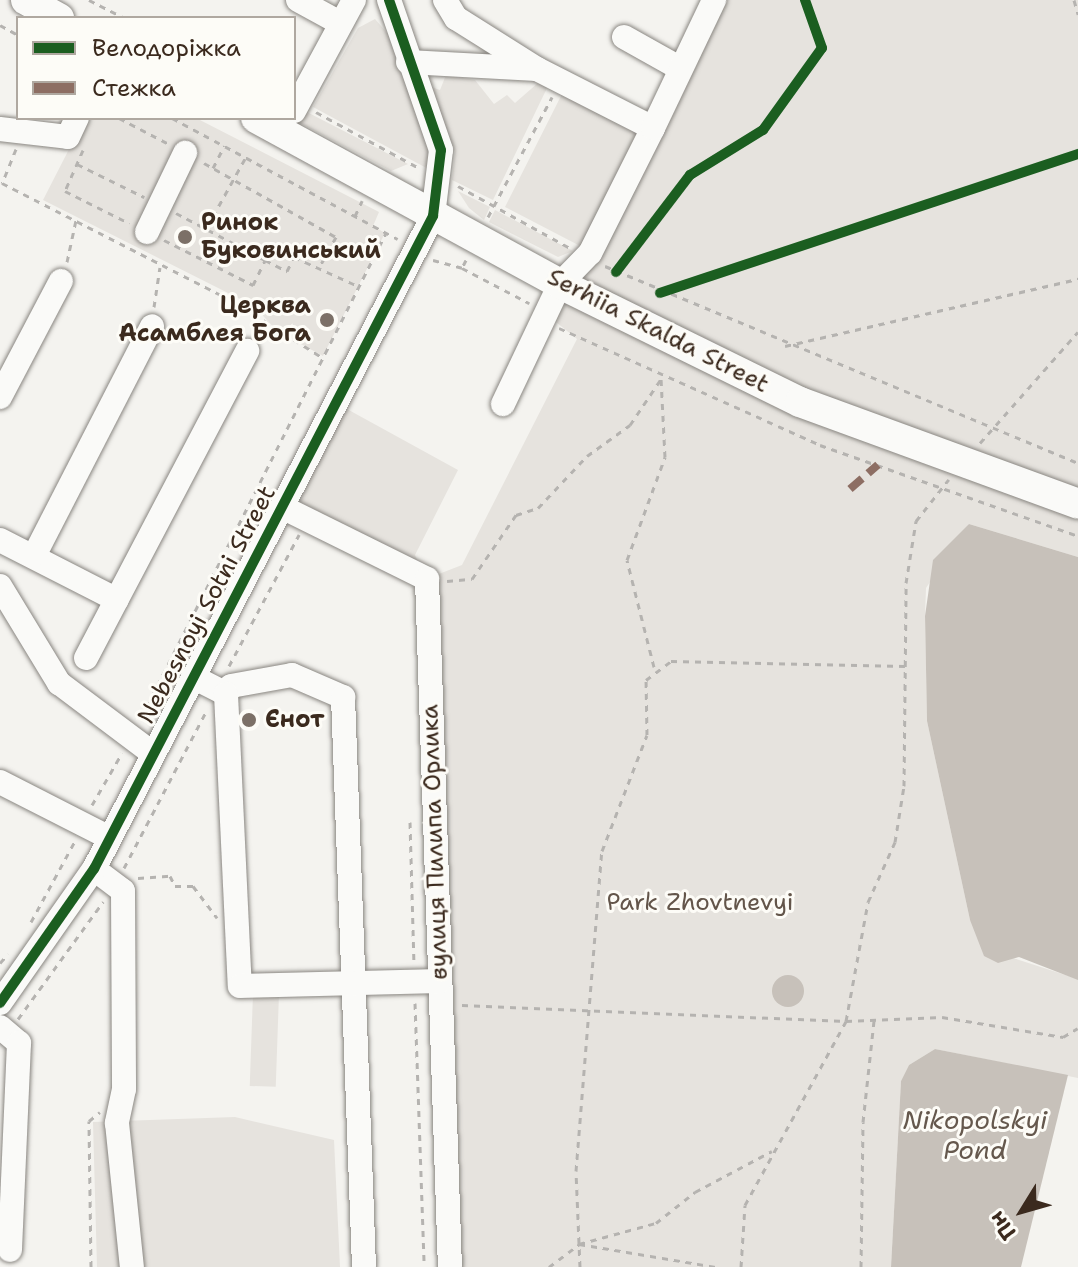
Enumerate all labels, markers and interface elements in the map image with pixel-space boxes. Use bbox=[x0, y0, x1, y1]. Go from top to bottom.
legend bbox=[16, 16, 296, 120]
text: Велодоріжка bbox=[92, 32, 241, 64]
text: Стежка bbox=[92, 72, 176, 104]
place label: Ринок Буковинський bbox=[201, 209, 381, 265]
marker: Ринок Буковинський bbox=[176, 228, 194, 246]
street label: Serhiia Skalda Street bbox=[543, 263, 773, 399]
place label: Церква Асамблея Бога bbox=[118, 292, 311, 348]
marker: Церква Асамблея Бога bbox=[318, 311, 336, 329]
street label: Nebesnoyi Sotni Street bbox=[132, 481, 282, 729]
street label: вулиця Пилипа Орлика bbox=[416, 704, 454, 980]
place label: Єнот bbox=[265, 706, 324, 734]
marker: Єнот bbox=[240, 711, 258, 729]
park label: Park Zhovtnevyi bbox=[607, 889, 793, 917]
water label: Nikopolskyi Pond bbox=[903, 1104, 1047, 1166]
north arrow bbox=[982, 1171, 1062, 1251]
text: Пн bbox=[982, 1205, 1023, 1246]

